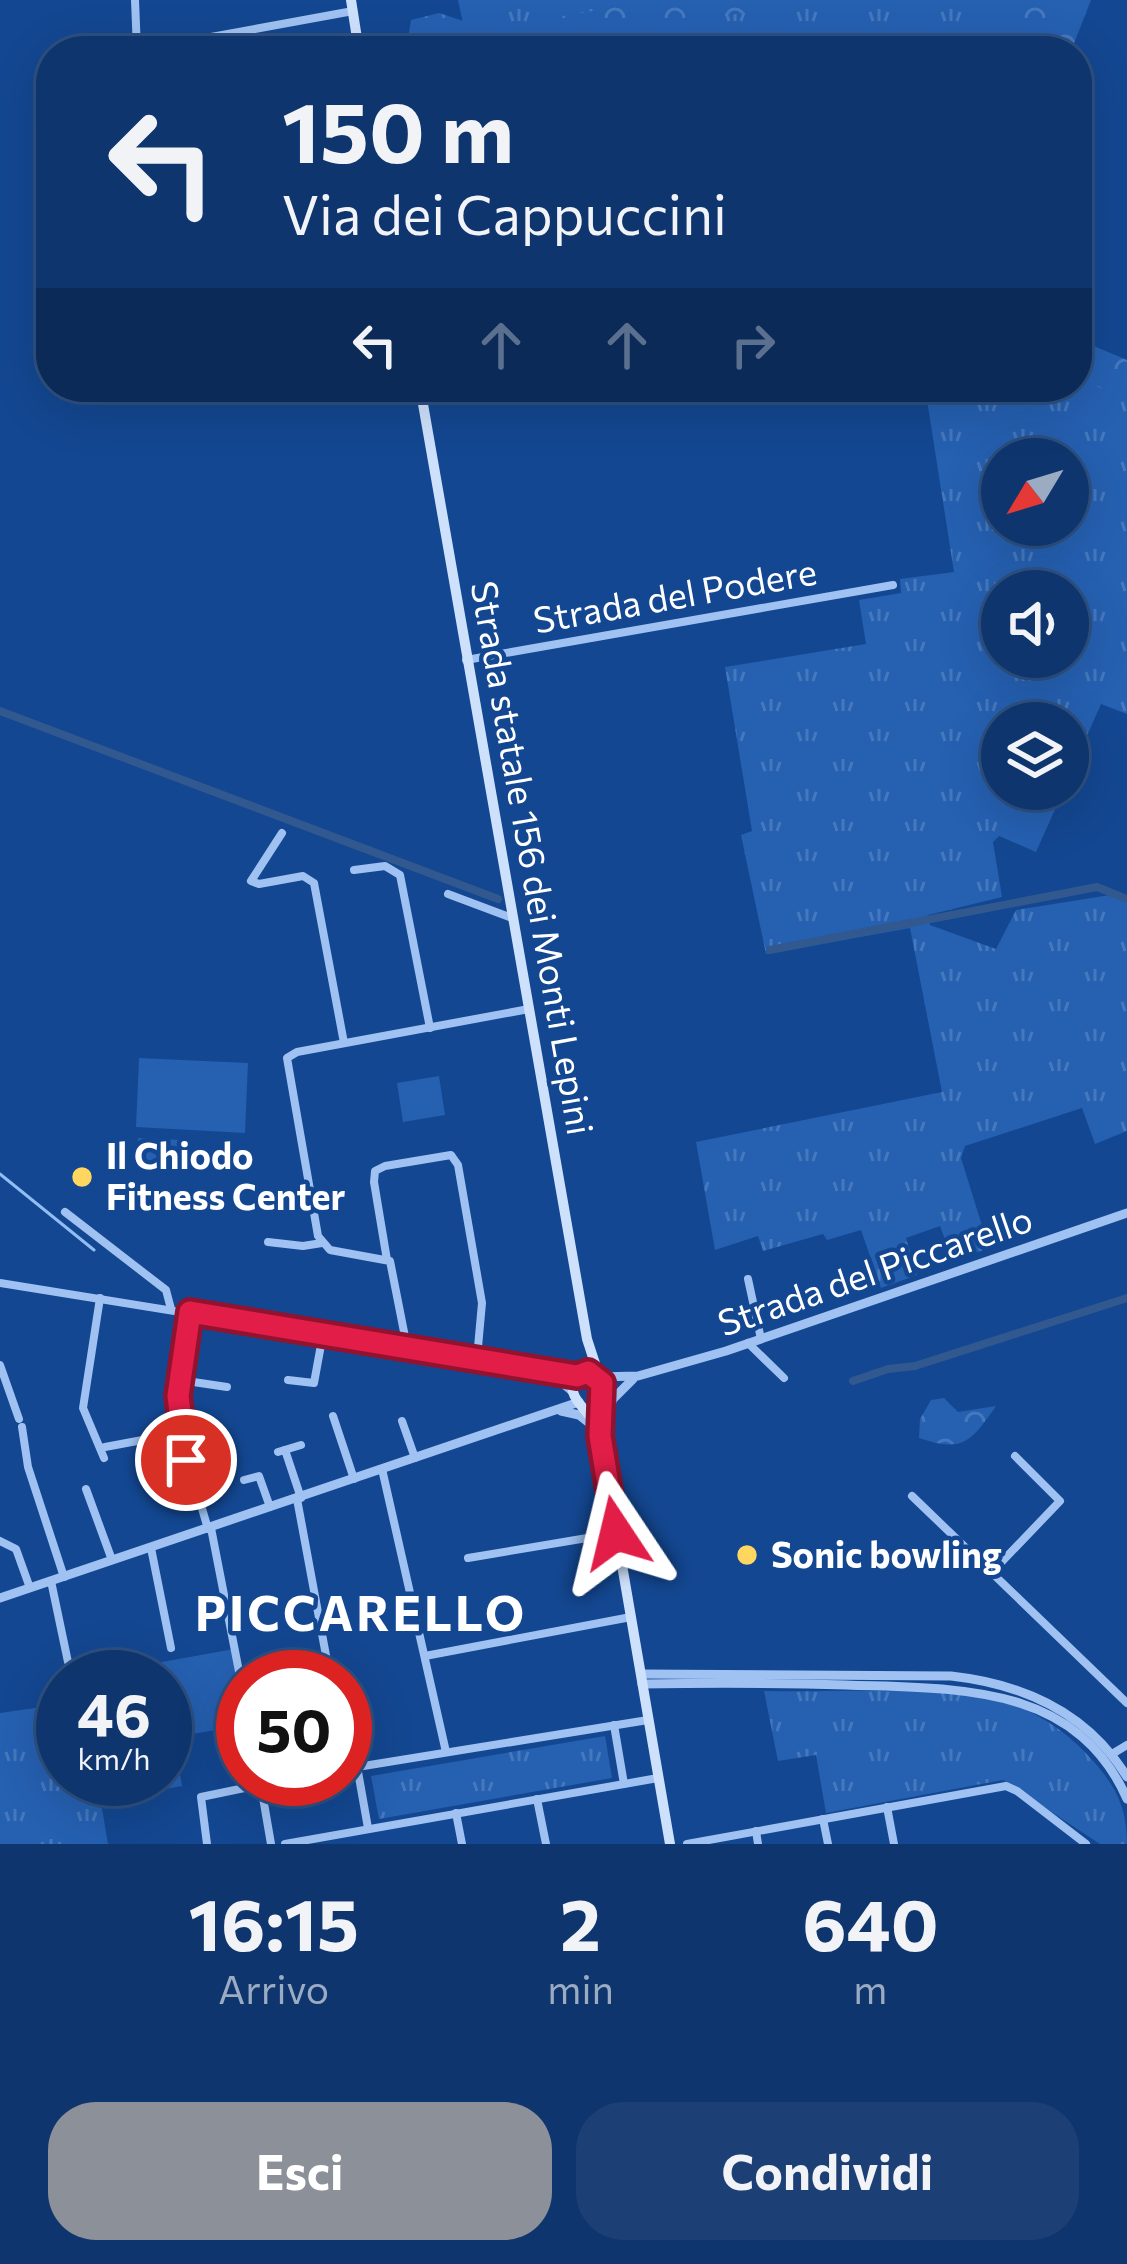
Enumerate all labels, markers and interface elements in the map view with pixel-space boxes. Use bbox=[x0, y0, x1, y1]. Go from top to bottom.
text: 150 m bbox=[282, 78, 514, 180]
icon: left bbox=[84, 84, 240, 240]
text: Via dei Cappuccini bbox=[282, 180, 727, 246]
icon: left bbox=[342, 312, 408, 378]
icon: ahead bbox=[468, 312, 534, 378]
icon: ahead bbox=[594, 312, 660, 378]
icon: right bbox=[720, 312, 786, 378]
north arrow bbox=[981, 438, 1089, 546]
map controls bbox=[981, 438, 1089, 810]
street label: Strada del Podere bbox=[530, 547, 820, 641]
button: sound bbox=[981, 570, 1089, 678]
street label: Strada statale 156 dei Monti Lepini bbox=[464, 577, 604, 1138]
button: layers bbox=[981, 702, 1089, 810]
place label: Il Chiodo Fitness Center bbox=[106, 1132, 346, 1217]
marker: Il Chiodo Fitness Center bbox=[69, 1164, 95, 1190]
street label: Strada del Piccarello bbox=[711, 1195, 1037, 1344]
pin bbox=[135, 1409, 237, 1511]
icon: arrive bbox=[153, 1427, 219, 1493]
position arrow bbox=[553, 1470, 679, 1596]
place label: Sonic bowling bbox=[771, 1531, 1002, 1575]
marker: Sonic bowling bbox=[734, 1542, 760, 1568]
district label: PICCARELLO bbox=[195, 1582, 527, 1641]
speed limit sign: 50 bbox=[216, 1650, 372, 1806]
text: 46 bbox=[77, 1676, 151, 1749]
text: km/h bbox=[78, 1739, 150, 1776]
text: 16:15 bbox=[188, 1878, 359, 1966]
text: 2 bbox=[560, 1878, 601, 1966]
text: 640 bbox=[802, 1878, 939, 1966]
text: Arrivo bbox=[218, 1964, 329, 2012]
text: min bbox=[547, 1964, 614, 2012]
text: m bbox=[853, 1964, 887, 2012]
button: Esci bbox=[48, 2102, 552, 2240]
button: Condividi bbox=[576, 2102, 1079, 2240]

